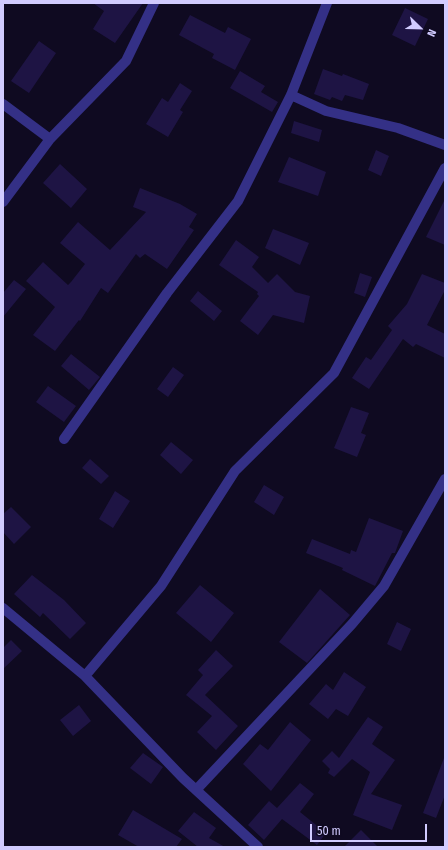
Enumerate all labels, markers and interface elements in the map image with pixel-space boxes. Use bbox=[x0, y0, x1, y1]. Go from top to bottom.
north arrow bbox=[400, 8, 440, 48]
text: N bbox=[424, 27, 439, 38]
scale bar bbox=[312, 816, 429, 842]
text: 50 m bbox=[317, 824, 341, 838]

